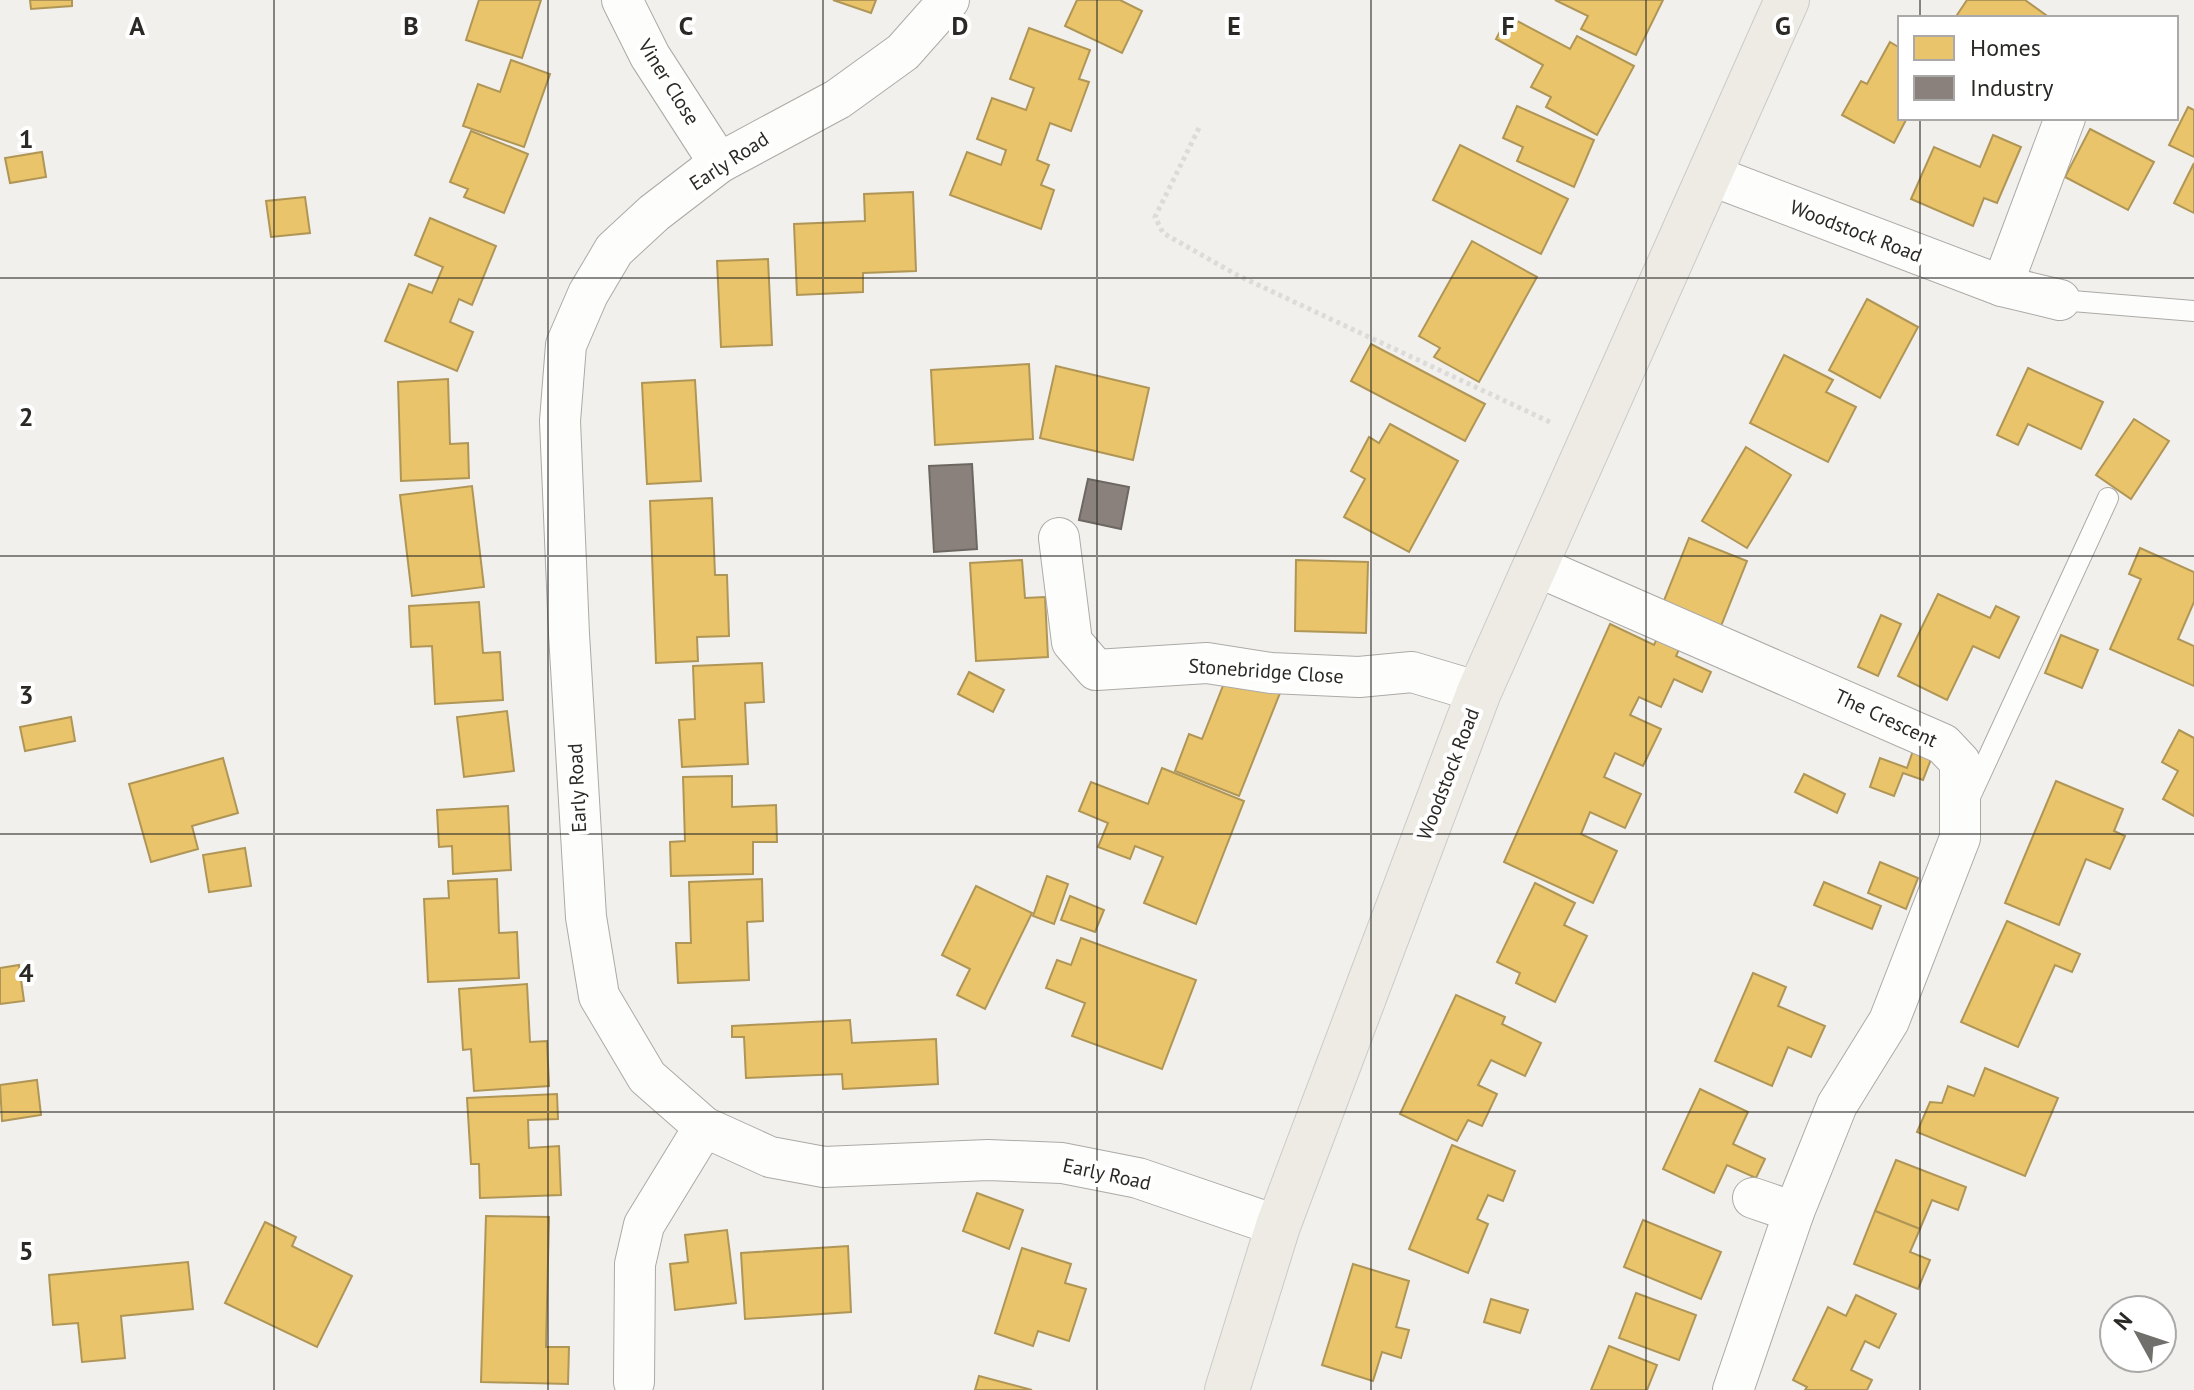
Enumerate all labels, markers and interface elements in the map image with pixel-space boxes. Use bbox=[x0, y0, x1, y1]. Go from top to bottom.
text: A bbox=[129, 9, 145, 42]
text: B bbox=[403, 9, 419, 42]
text: C bbox=[679, 9, 693, 42]
text: D bbox=[952, 9, 968, 42]
text: E bbox=[1227, 9, 1241, 42]
text: F bbox=[1501, 9, 1515, 42]
text: G bbox=[1775, 9, 1791, 42]
legend bbox=[1898, 16, 2178, 120]
text: Homes bbox=[1970, 32, 2041, 63]
street label: Viner Close bbox=[632, 33, 706, 130]
text: Industry bbox=[1970, 72, 2054, 103]
text: 1 bbox=[19, 122, 33, 155]
street label: Early Road bbox=[684, 126, 774, 196]
street label: Woodstock Road bbox=[1786, 194, 1926, 268]
text: 2 bbox=[19, 400, 33, 433]
street label: Stonebridge Close bbox=[1188, 653, 1344, 689]
text: 3 bbox=[19, 678, 33, 711]
street label: The Crescent bbox=[1830, 683, 1942, 753]
street label: Woodstock Road bbox=[1411, 704, 1485, 844]
street label: Early Road bbox=[562, 743, 592, 833]
text: 4 bbox=[19, 956, 34, 989]
street label: Early Road bbox=[1060, 1152, 1154, 1196]
text: 5 bbox=[19, 1234, 33, 1267]
north arrow bbox=[2098, 1294, 2178, 1374]
text: N bbox=[2107, 1307, 2138, 1336]

